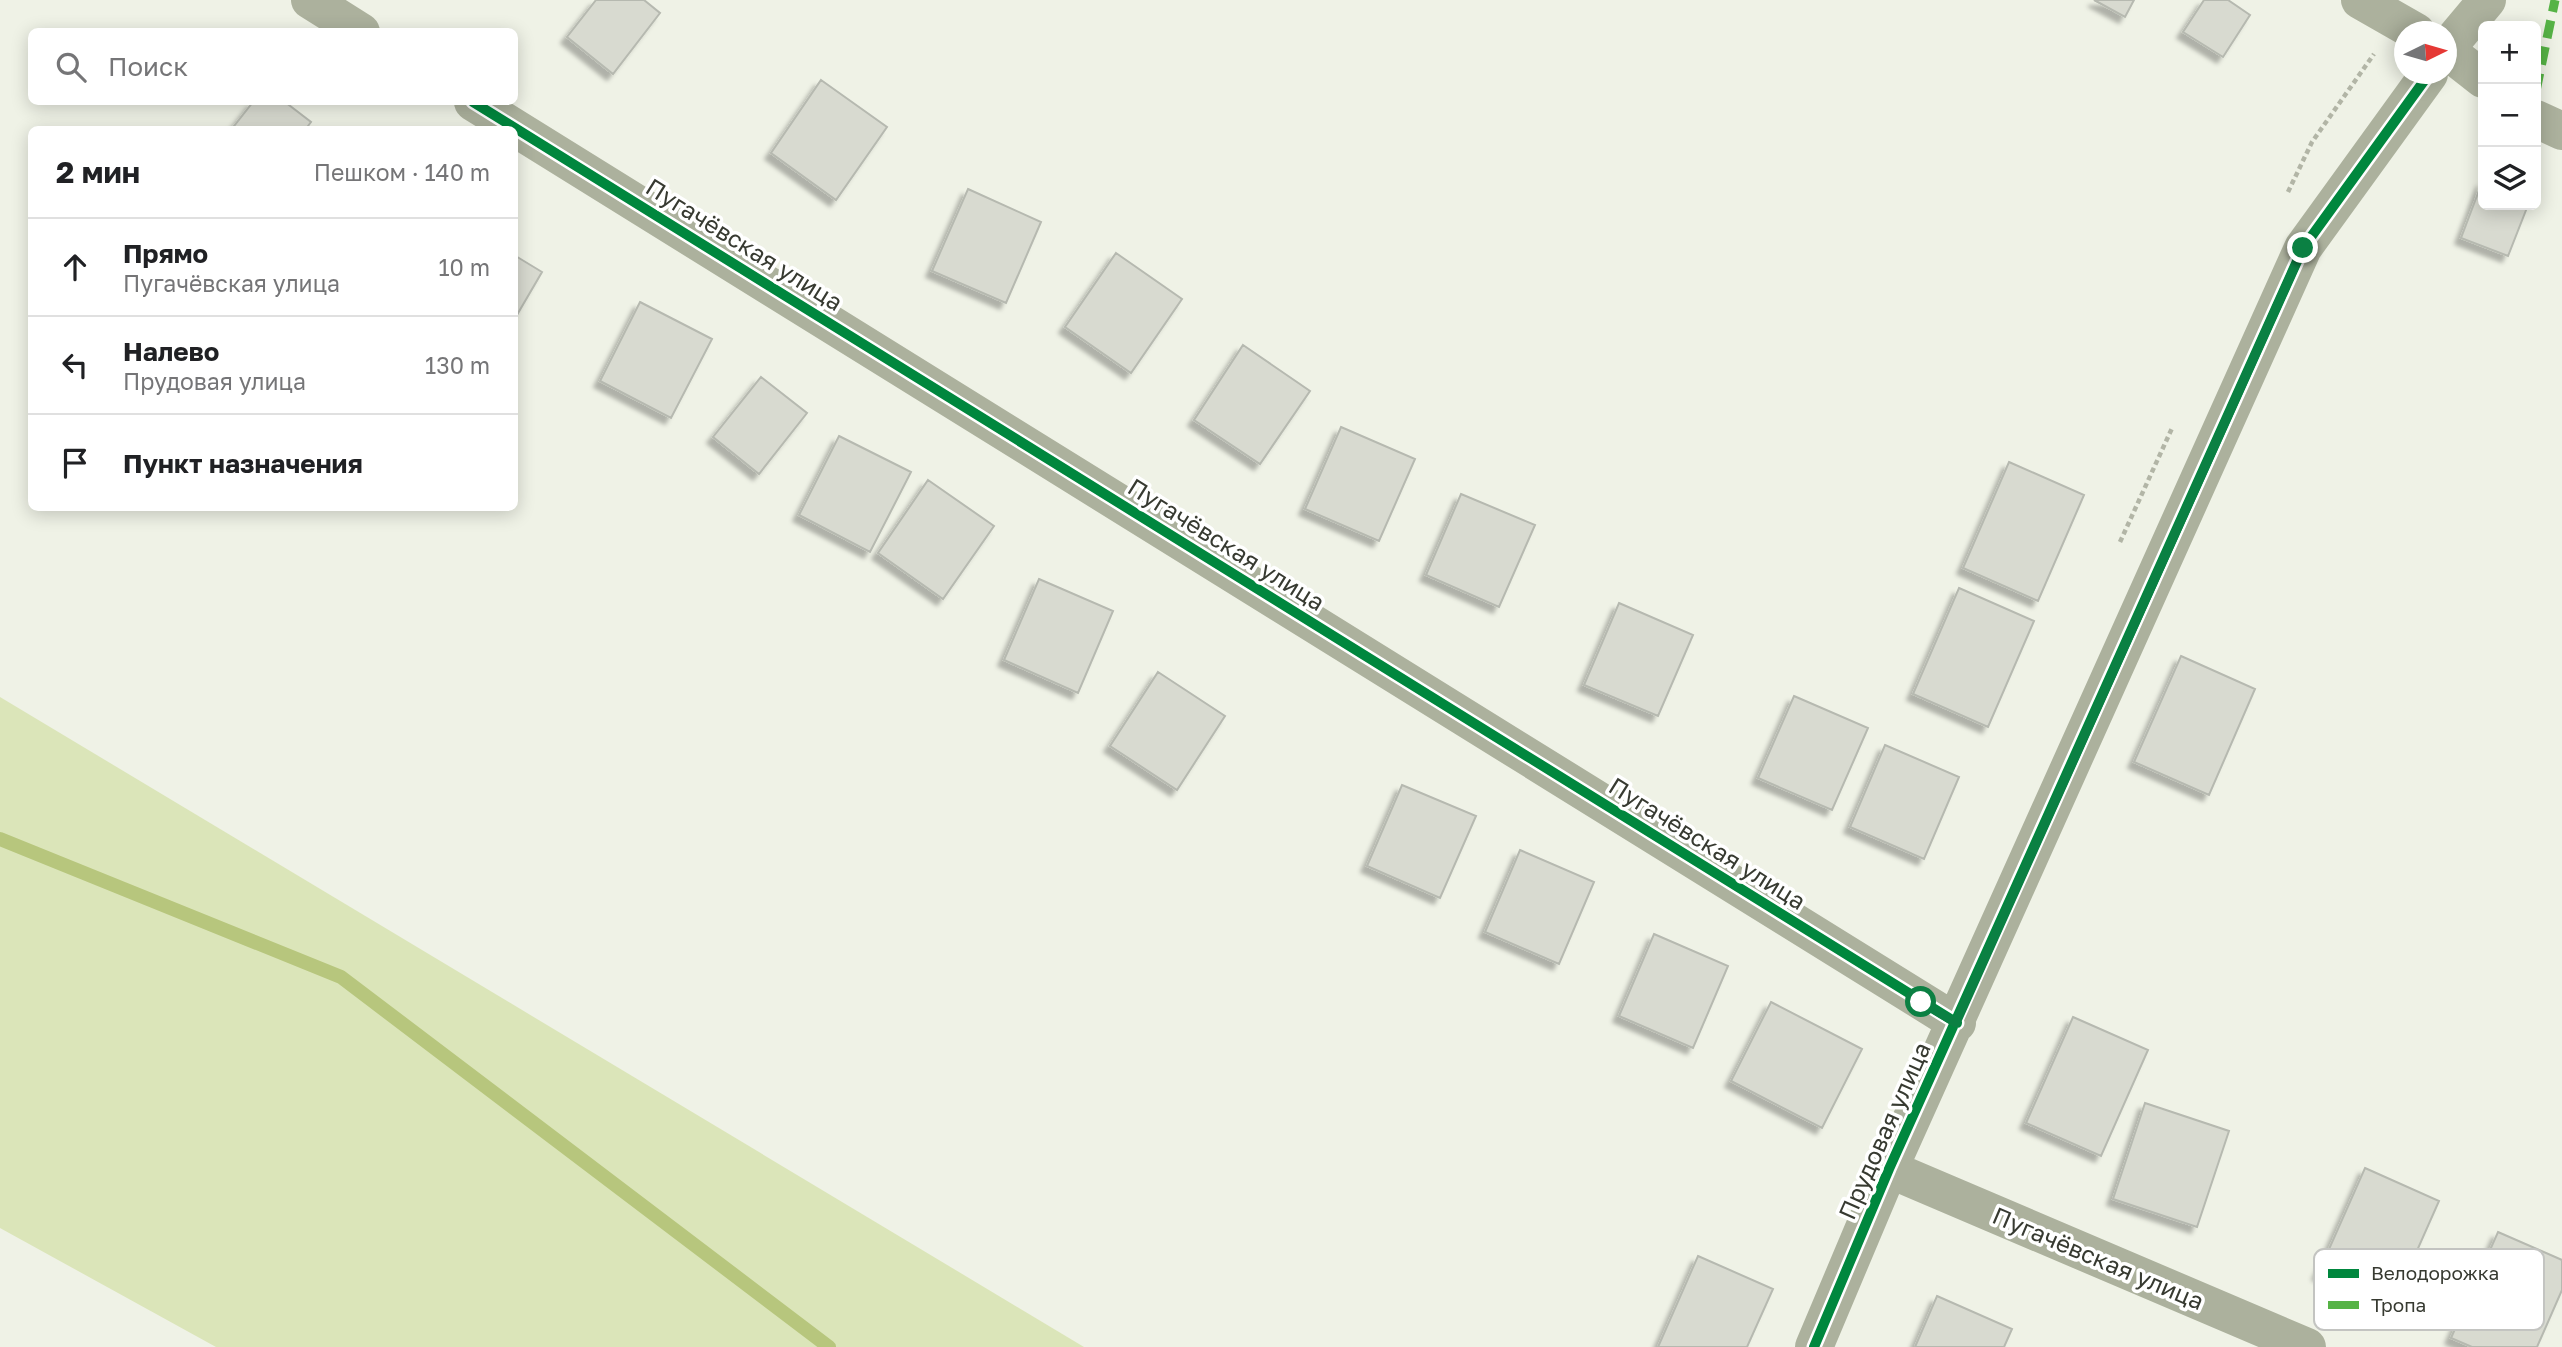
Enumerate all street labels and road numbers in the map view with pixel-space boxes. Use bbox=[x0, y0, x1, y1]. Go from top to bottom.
street label: Пугачёвская улица bbox=[641, 171, 849, 316]
street label: Пугачёвская улица bbox=[1123, 471, 1331, 616]
street label: Пугачёвская улица bbox=[1604, 770, 1812, 915]
street label: Прудовая улица bbox=[1832, 1037, 1936, 1224]
street label: Пугачёвская улица bbox=[1989, 1200, 2209, 1315]

